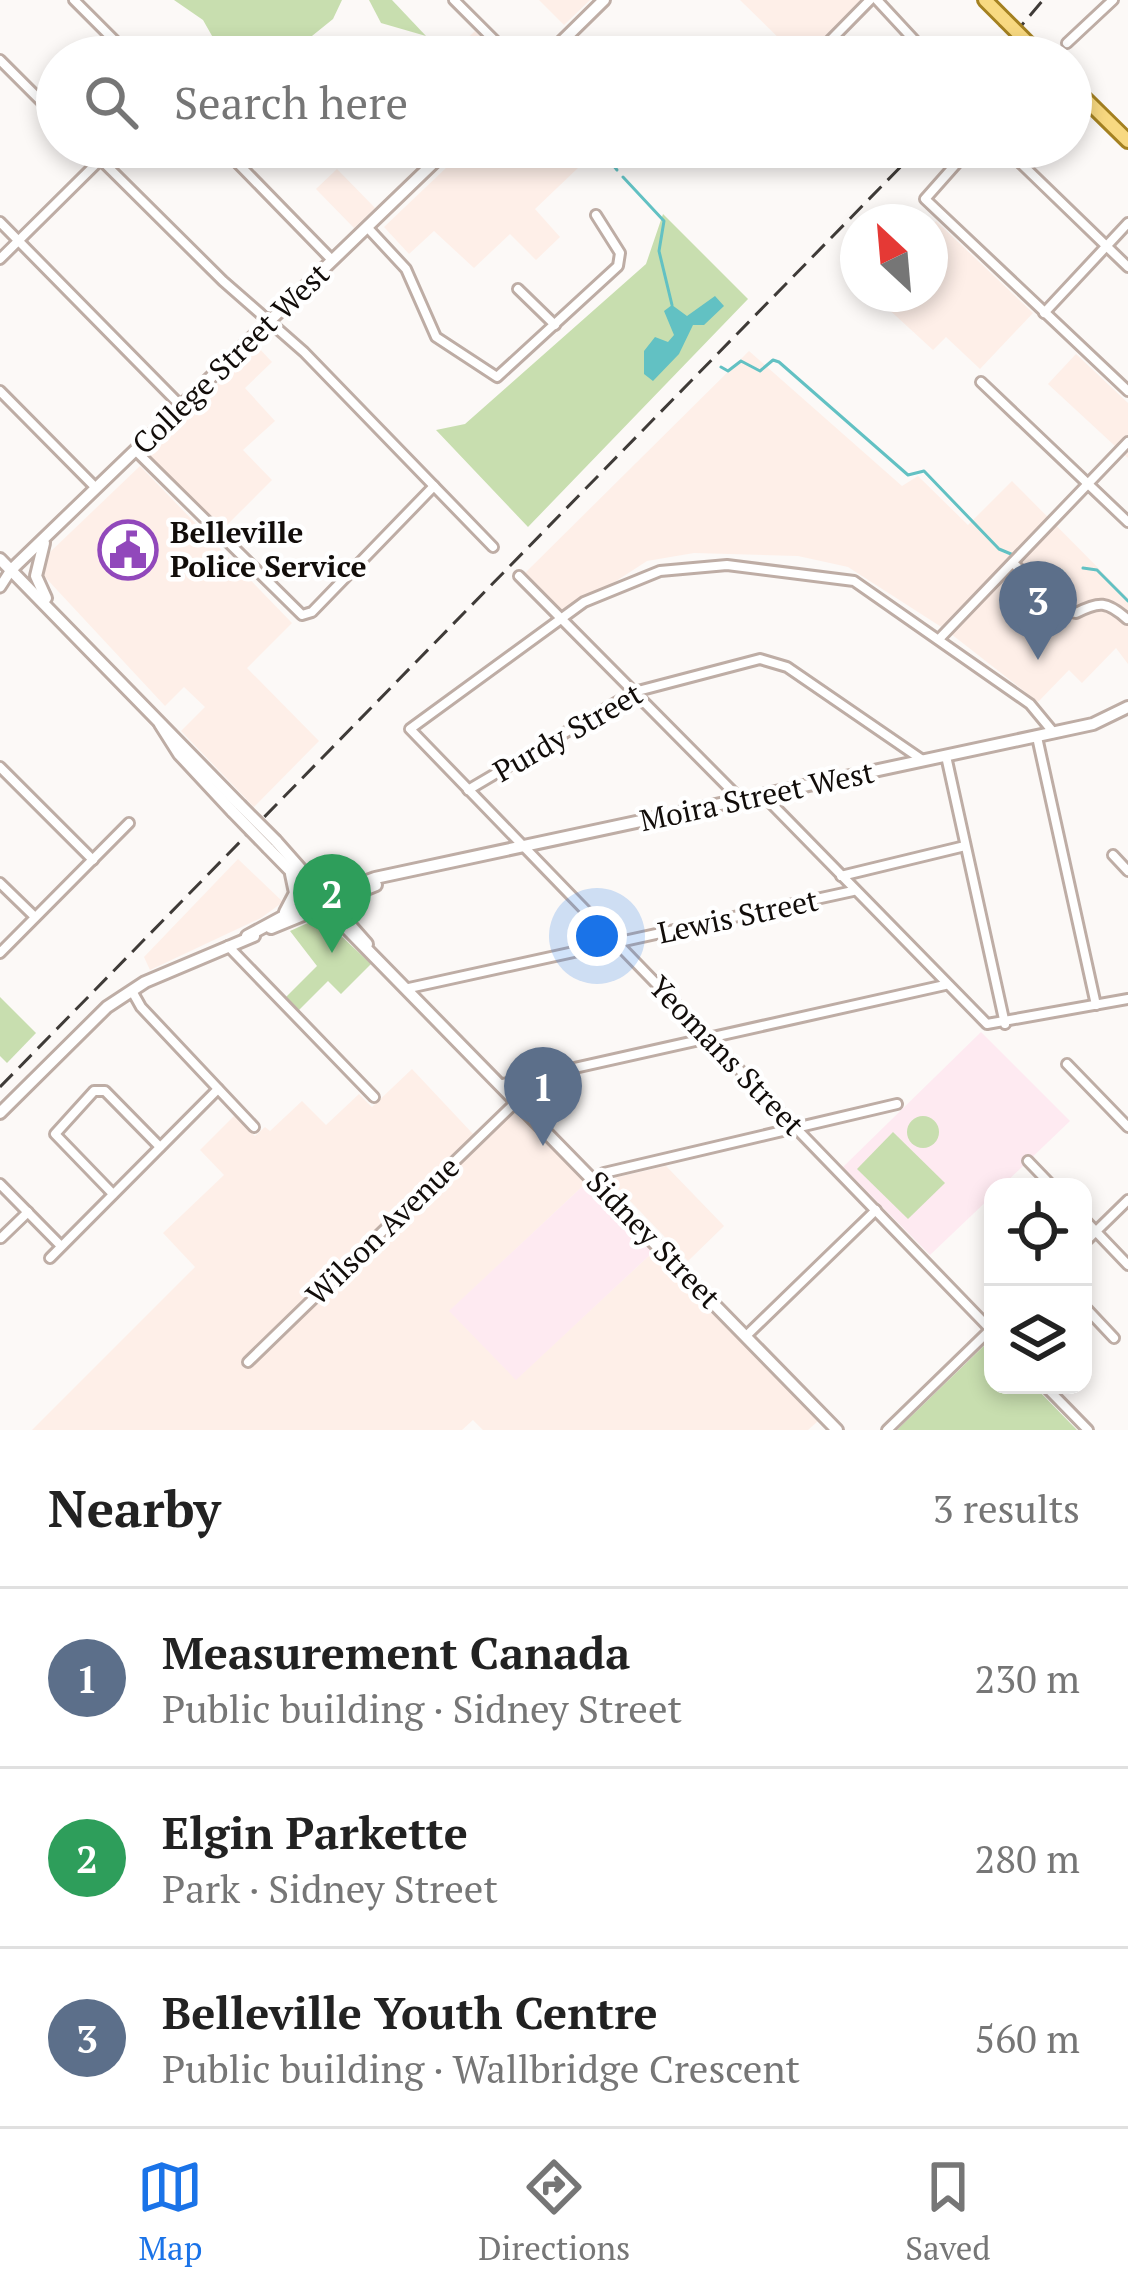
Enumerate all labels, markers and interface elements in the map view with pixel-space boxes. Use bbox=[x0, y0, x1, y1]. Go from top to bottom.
search box bbox=[36, 36, 1092, 168]
icon: search bbox=[78, 69, 144, 135]
text: Search here bbox=[174, 72, 408, 132]
north arrow bbox=[840, 204, 948, 312]
street label: College Street West bbox=[123, 254, 337, 463]
place label: Belleville Police Service bbox=[170, 512, 367, 586]
public building icon: Belleville Police Service bbox=[97, 519, 159, 581]
pin: 3 bbox=[999, 561, 1077, 660]
street label: Purdy Street bbox=[486, 673, 649, 791]
street label: Moira Street West bbox=[636, 752, 877, 840]
pin: 2 bbox=[293, 854, 371, 953]
street label: Lewis Street bbox=[654, 880, 822, 953]
your location bbox=[567, 906, 627, 966]
street label: Yeomans Street bbox=[640, 967, 813, 1144]
pin: 1 bbox=[504, 1047, 582, 1146]
street label: Wilson Avenue bbox=[297, 1147, 468, 1314]
street label: Sidney Street bbox=[578, 1162, 729, 1317]
map controls bbox=[984, 1178, 1092, 1394]
button: locate bbox=[984, 1178, 1092, 1286]
button: layers bbox=[984, 1286, 1092, 1394]
text: Nearby bbox=[48, 1474, 221, 1542]
text: 3 results bbox=[933, 1482, 1080, 1534]
text: Measurement Canada bbox=[162, 1622, 630, 1682]
text: 1 bbox=[76, 1652, 98, 1704]
text: 230 m bbox=[975, 1652, 1080, 1704]
text: Public building · Sidney Street bbox=[162, 1682, 682, 1734]
text: Elgin Parkette bbox=[162, 1802, 468, 1862]
text: 2 bbox=[76, 1832, 98, 1884]
text: 280 m bbox=[975, 1832, 1080, 1884]
text: Park · Sidney Street bbox=[162, 1862, 498, 1914]
text: Belleville Youth Centre bbox=[162, 1982, 658, 2042]
text: 3 bbox=[76, 2012, 98, 2064]
text: 560 m bbox=[975, 2012, 1080, 2064]
text: Public building · Wallbridge Crescent bbox=[162, 2042, 800, 2094]
tab: Map bbox=[137, 2154, 203, 2269]
tab: Directions bbox=[478, 2154, 630, 2269]
tab: Saved bbox=[905, 2154, 991, 2269]

